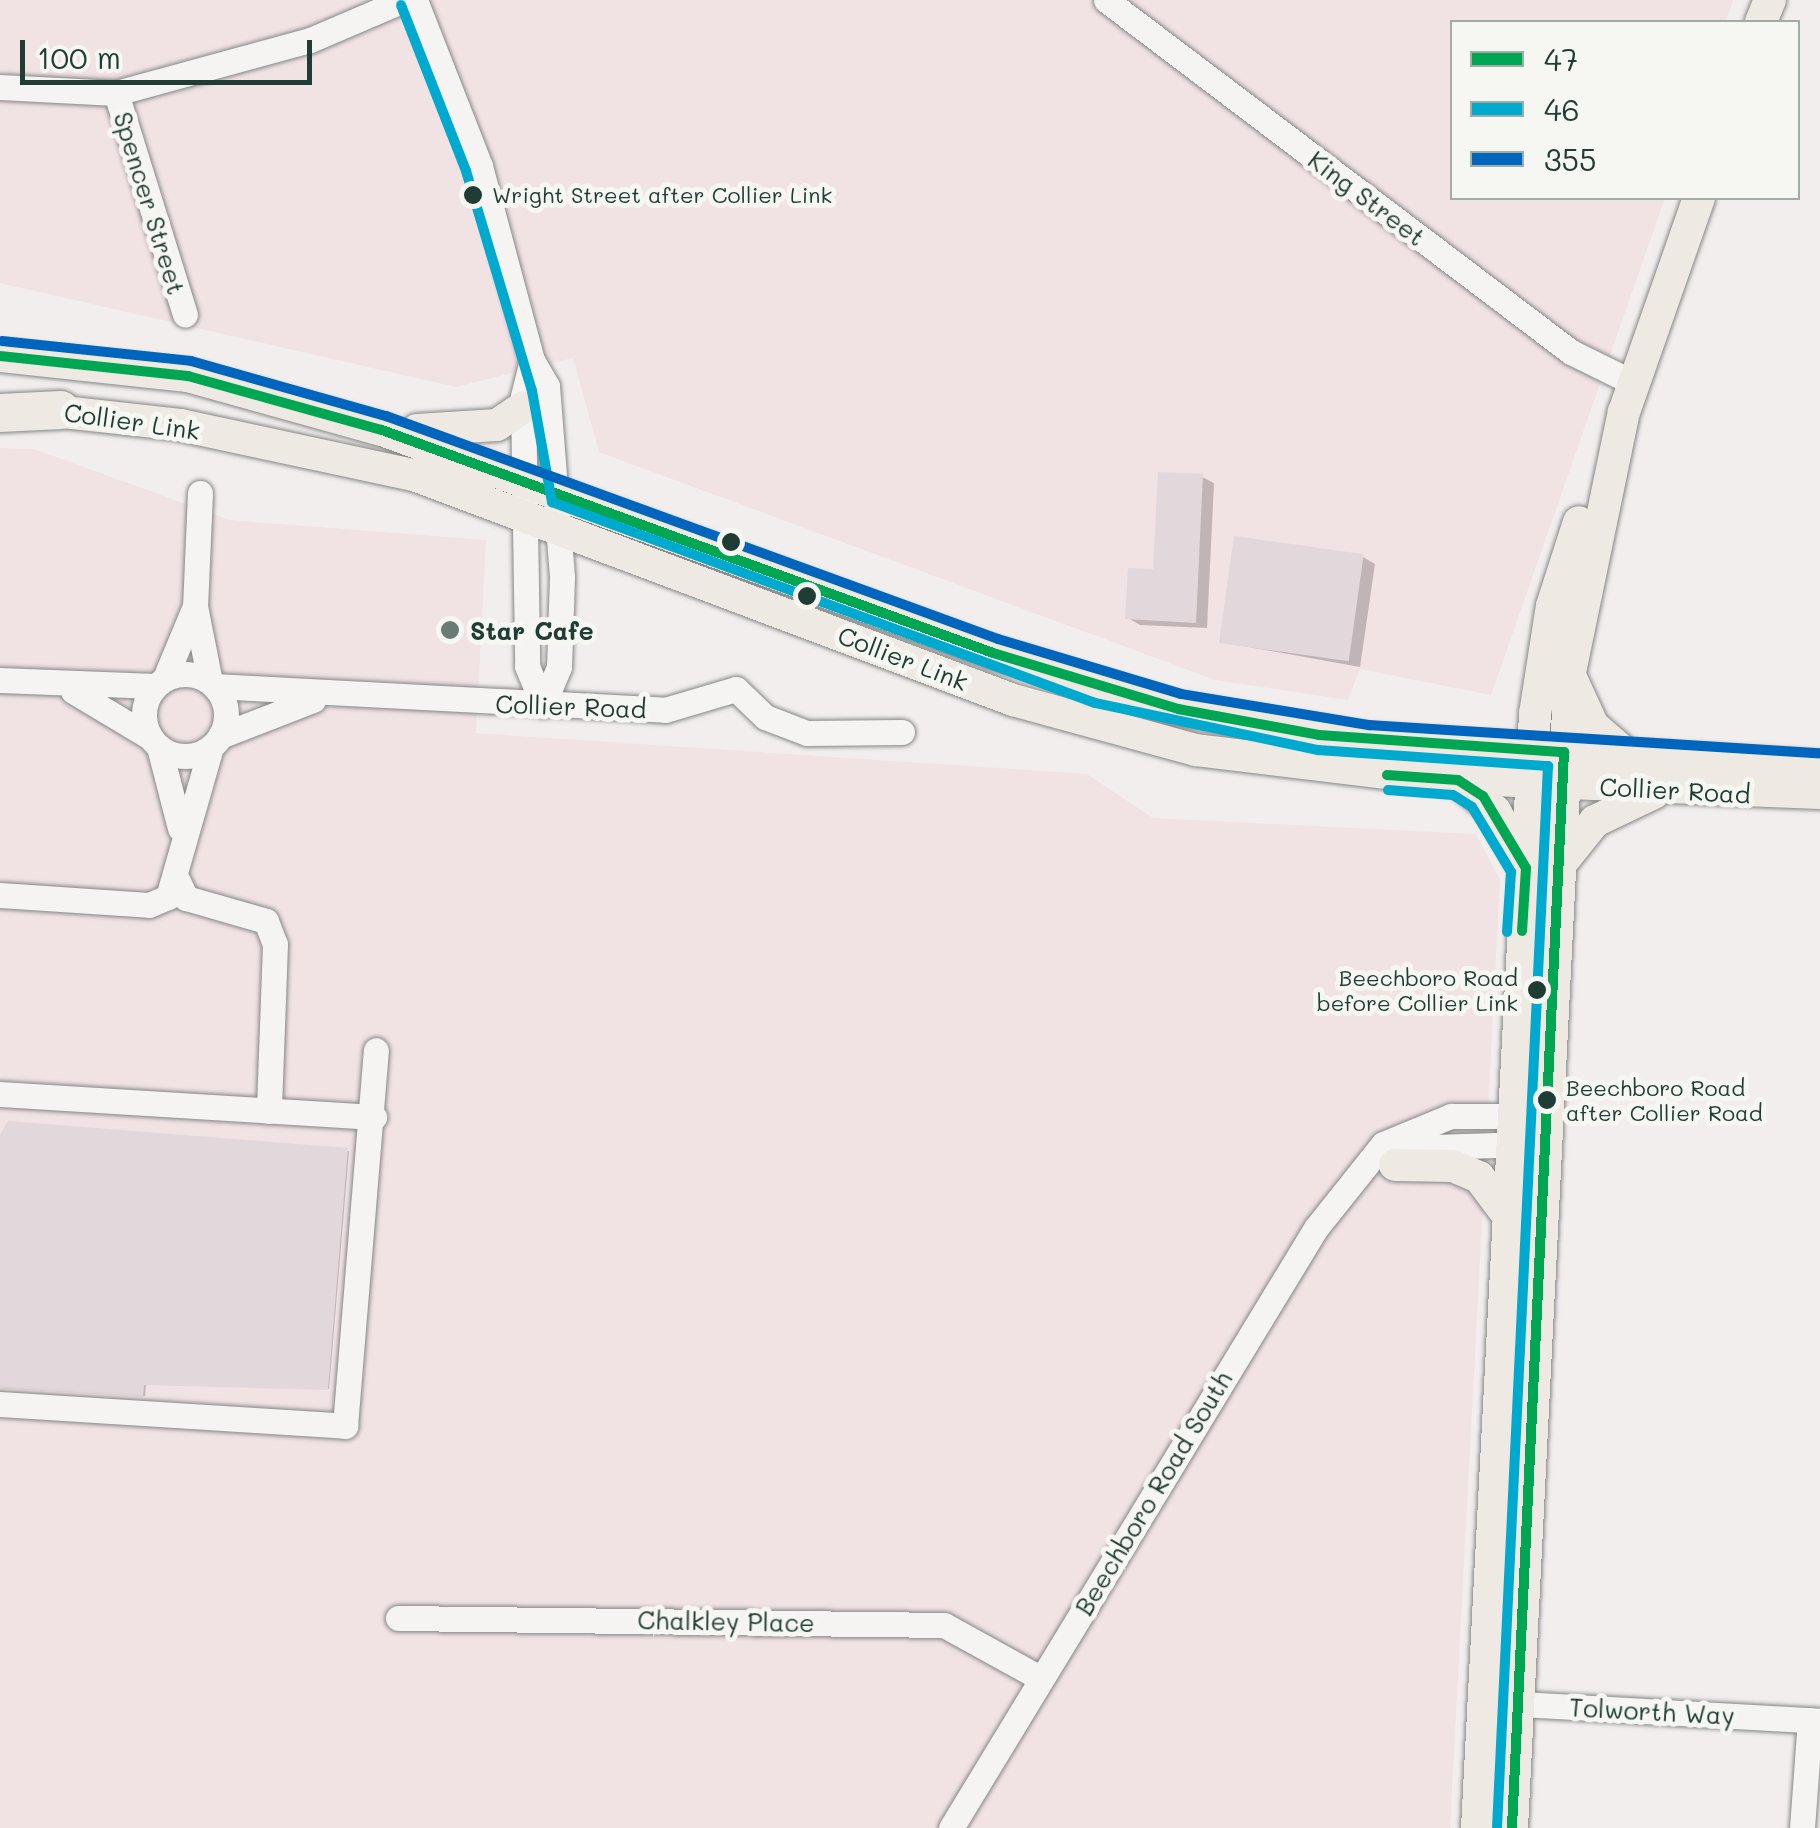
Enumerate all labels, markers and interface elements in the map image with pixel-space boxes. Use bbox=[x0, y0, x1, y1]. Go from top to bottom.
scale bar bbox=[25, 20, 318, 82]
legend bbox=[1450, 20, 1800, 200]
text: 100 m bbox=[37, 37, 121, 77]
text: 47 bbox=[1544, 39, 1578, 79]
text: 46 bbox=[1544, 89, 1580, 129]
street label: Spencer Street bbox=[108, 108, 192, 298]
text: 355 bbox=[1544, 139, 1597, 179]
street label: King Street bbox=[1303, 144, 1431, 252]
place label: Wright Street after Collier Link bbox=[492, 182, 832, 208]
marker: Wright Street after Collier Link bbox=[463, 185, 483, 205]
street label: Collier Link bbox=[62, 397, 202, 445]
unlabelled marker bbox=[721, 532, 741, 552]
unlabelled marker bbox=[797, 586, 817, 606]
place label: Star Cafe bbox=[470, 615, 594, 645]
marker: Star Cafe bbox=[439, 619, 461, 641]
street label: Collier Link bbox=[834, 619, 972, 697]
street label: Collier Road bbox=[495, 688, 647, 724]
street label: Collier Road bbox=[1599, 771, 1751, 809]
place label: Beechboro Road before Collier Link bbox=[1317, 964, 1518, 1016]
marker: Beechboro Road before Collier Link bbox=[1527, 980, 1547, 1000]
place label: Beechboro Road after Collier Road bbox=[1566, 1074, 1763, 1126]
marker: Beechboro Road after Collier Road bbox=[1537, 1090, 1557, 1110]
street label: Beechboro Road South bbox=[1068, 1366, 1238, 1620]
street label: Chalkley Place bbox=[637, 1604, 815, 1638]
street label: Tolworth Way bbox=[1569, 1692, 1735, 1730]

